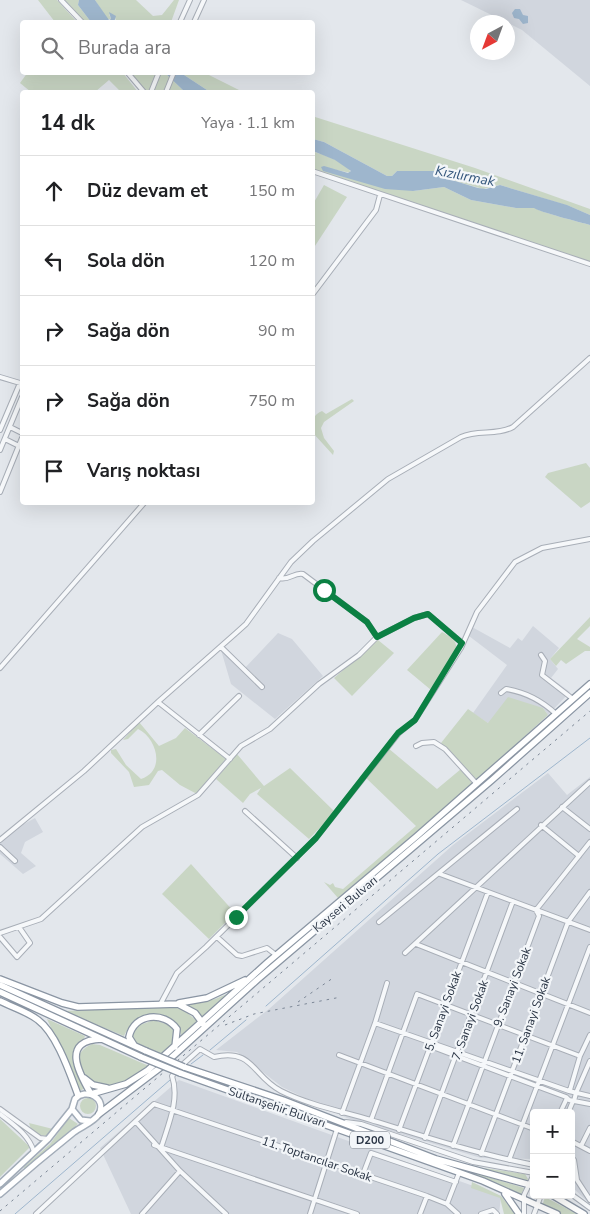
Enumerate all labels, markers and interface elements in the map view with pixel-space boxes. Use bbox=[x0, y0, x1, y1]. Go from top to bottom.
north arrow bbox=[470, 15, 515, 60]
search box bbox=[20, 20, 315, 75]
icon: search bbox=[38, 34, 66, 62]
text: Burada ara bbox=[78, 35, 171, 61]
text: 14 dk bbox=[40, 109, 95, 137]
text: Yaya · 1.1 km bbox=[201, 112, 295, 134]
water label: Kızılırmak bbox=[433, 161, 498, 191]
icon: ahead bbox=[40, 177, 68, 205]
text: Düz devam et bbox=[87, 178, 208, 204]
text: 150 m bbox=[248, 180, 295, 202]
icon: left bbox=[40, 247, 68, 275]
text: Sola dön bbox=[87, 248, 165, 274]
text: 120 m bbox=[248, 250, 295, 272]
icon: right bbox=[40, 317, 68, 345]
text: Sağa dön bbox=[87, 318, 170, 344]
text: 90 m bbox=[258, 320, 295, 342]
icon: right bbox=[40, 387, 68, 415]
text: Sağa dön bbox=[87, 388, 170, 414]
text: 750 m bbox=[248, 390, 295, 412]
icon: arrive bbox=[40, 457, 68, 485]
text: Varış noktası bbox=[87, 458, 200, 484]
route start bbox=[313, 579, 336, 602]
street label: Kayseri Bulvarı bbox=[309, 872, 381, 936]
route end bbox=[225, 906, 248, 929]
street label: 9. Sanayi Sokak bbox=[489, 944, 535, 1029]
street label: 5. Sanayi Sokak bbox=[421, 968, 465, 1053]
street label: 11. Sanayi Sokak bbox=[508, 973, 555, 1066]
street label: 7. Sanayi Sokak bbox=[448, 977, 492, 1062]
street label: Sultanşehir Bulvarı bbox=[226, 1083, 328, 1131]
map controls bbox=[530, 1109, 575, 1199]
button: + bbox=[530, 1109, 575, 1154]
road number: D200 bbox=[350, 1132, 390, 1148]
street label: 11. Toptancılar Sokak bbox=[260, 1133, 375, 1186]
button: − bbox=[530, 1154, 575, 1199]

